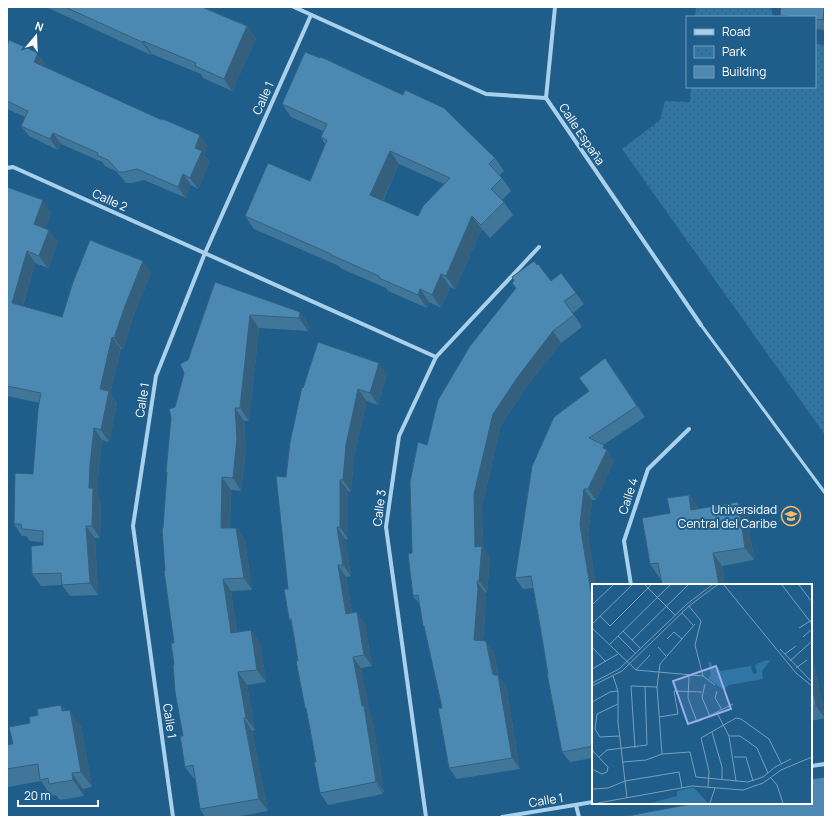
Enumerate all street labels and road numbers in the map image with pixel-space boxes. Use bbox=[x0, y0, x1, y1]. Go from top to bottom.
street label: Calle 1 bbox=[248, 79, 278, 117]
street label: Calle España bbox=[555, 100, 609, 168]
street label: Calle 2 bbox=[90, 185, 131, 215]
street label: Calle 1 bbox=[131, 381, 153, 419]
street label: Calle 4 bbox=[614, 476, 642, 516]
street label: Calle 3 bbox=[368, 489, 390, 527]
street label: Calle 1 bbox=[159, 703, 181, 739]
street label: Calle 1 bbox=[527, 789, 565, 811]

